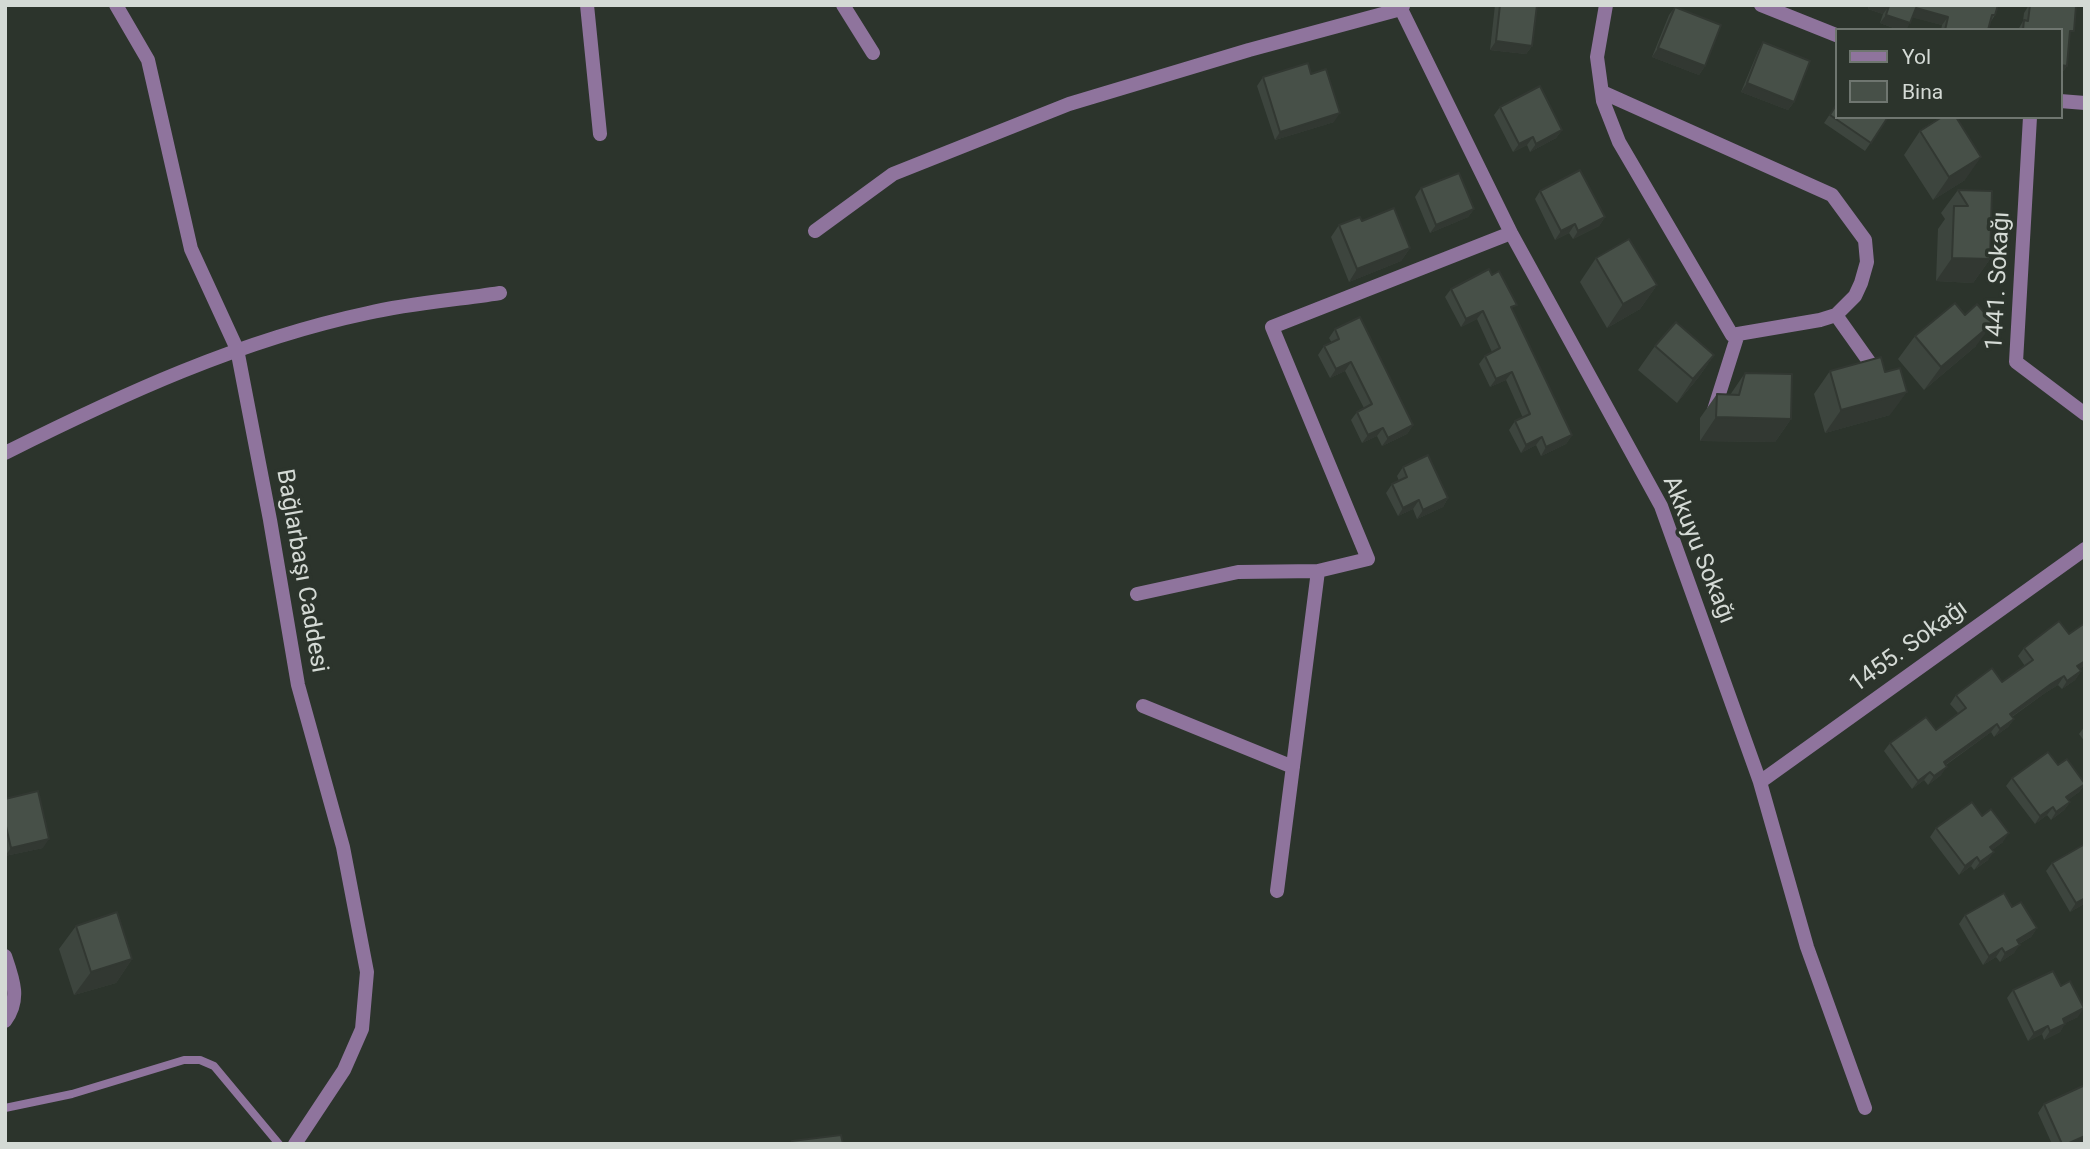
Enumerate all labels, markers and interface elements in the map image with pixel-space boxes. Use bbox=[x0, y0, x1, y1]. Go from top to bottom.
legend bbox=[1834, 28, 2062, 119]
text: Yol bbox=[1902, 45, 1931, 69]
text: Bina bbox=[1902, 80, 1943, 104]
street label: 1441. Sokağı bbox=[1981, 211, 2017, 351]
street label: Bağlarbaşı Caddesi bbox=[269, 467, 333, 675]
street label: Akkuyu Sokağı bbox=[1655, 472, 1741, 628]
street label: 1455. Sokağı bbox=[1844, 595, 1974, 699]

